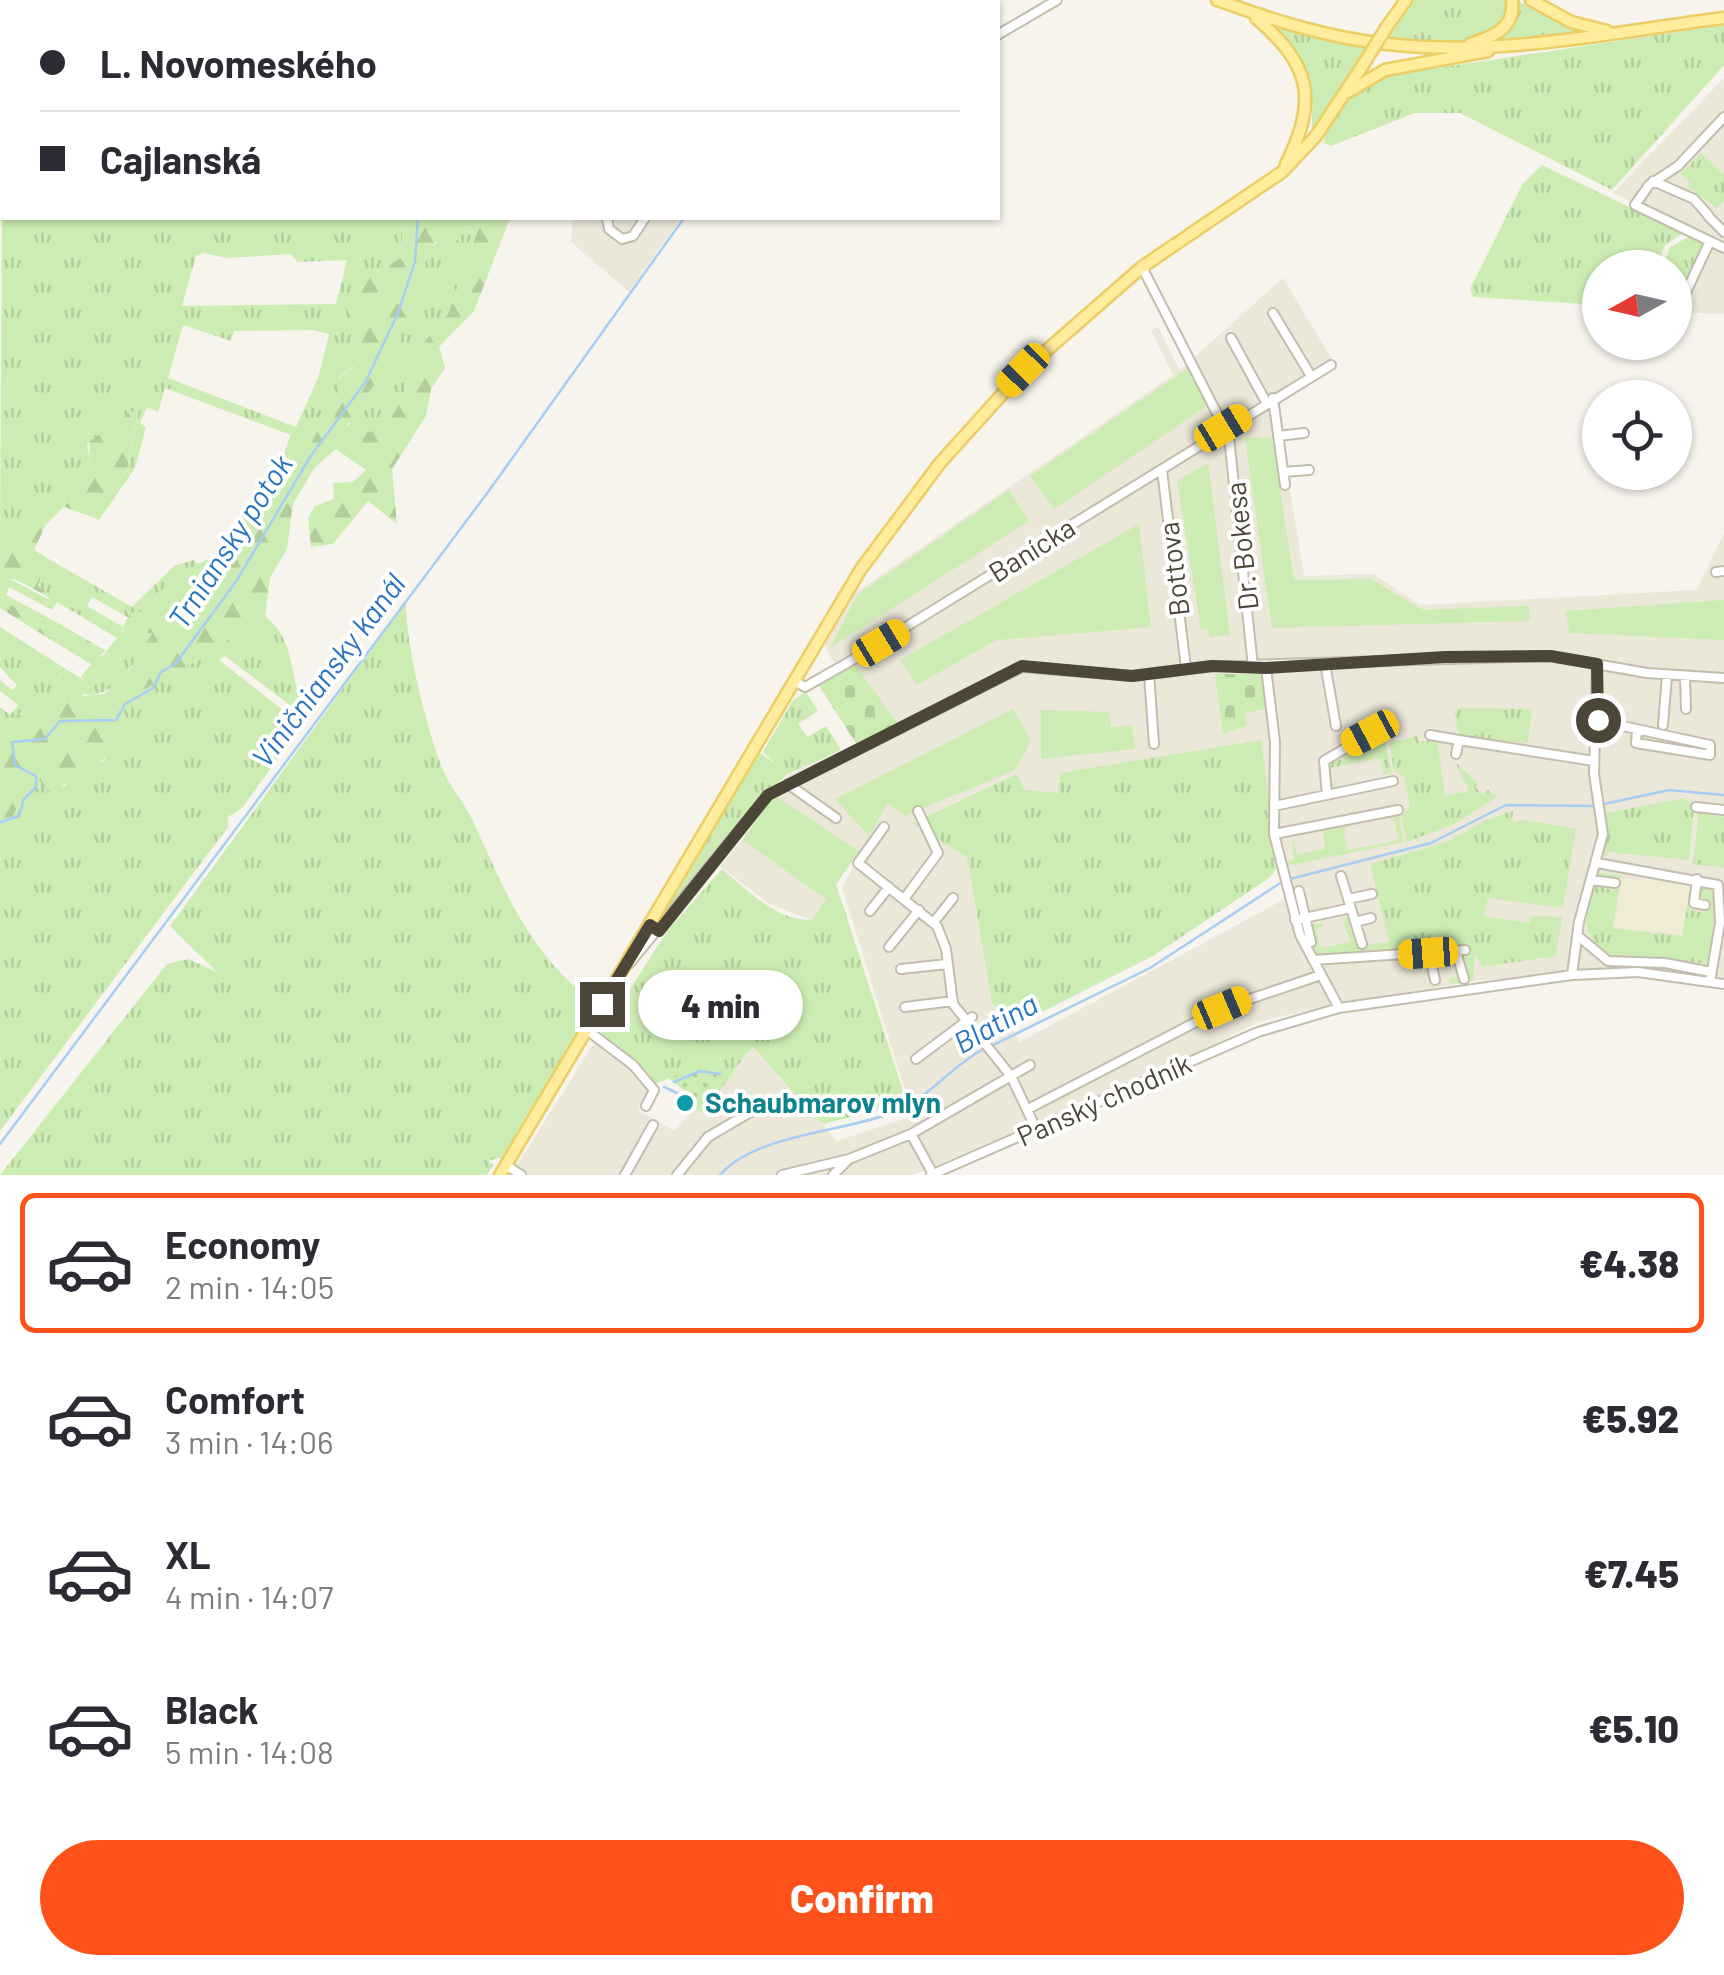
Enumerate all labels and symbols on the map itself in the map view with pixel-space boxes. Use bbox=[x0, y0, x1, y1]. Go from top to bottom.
north arrow bbox=[1582, 250, 1692, 360]
car bbox=[991, 338, 1055, 402]
car bbox=[1190, 400, 1256, 456]
water label: Trniansky potok bbox=[160, 447, 299, 635]
street label: Dr. Bokesa bbox=[1217, 480, 1265, 612]
street label: Banícka bbox=[982, 509, 1081, 589]
street label: Bottova bbox=[1150, 520, 1196, 618]
water label: Viničniansky kanál bbox=[243, 566, 412, 774]
car bbox=[848, 615, 914, 671]
route start bbox=[1576, 698, 1621, 743]
car bbox=[1336, 706, 1404, 760]
car bbox=[1397, 936, 1459, 970]
callout: 4 min bbox=[637, 969, 802, 1039]
route end bbox=[580, 982, 625, 1027]
car bbox=[1189, 982, 1255, 1034]
water label: Blatina bbox=[947, 985, 1043, 1060]
street label: Panský chodník bbox=[1011, 1046, 1196, 1153]
place label: Schaubmarov mlyn bbox=[705, 1085, 941, 1119]
marker: Schaubmarov mlyn bbox=[674, 1092, 696, 1114]

